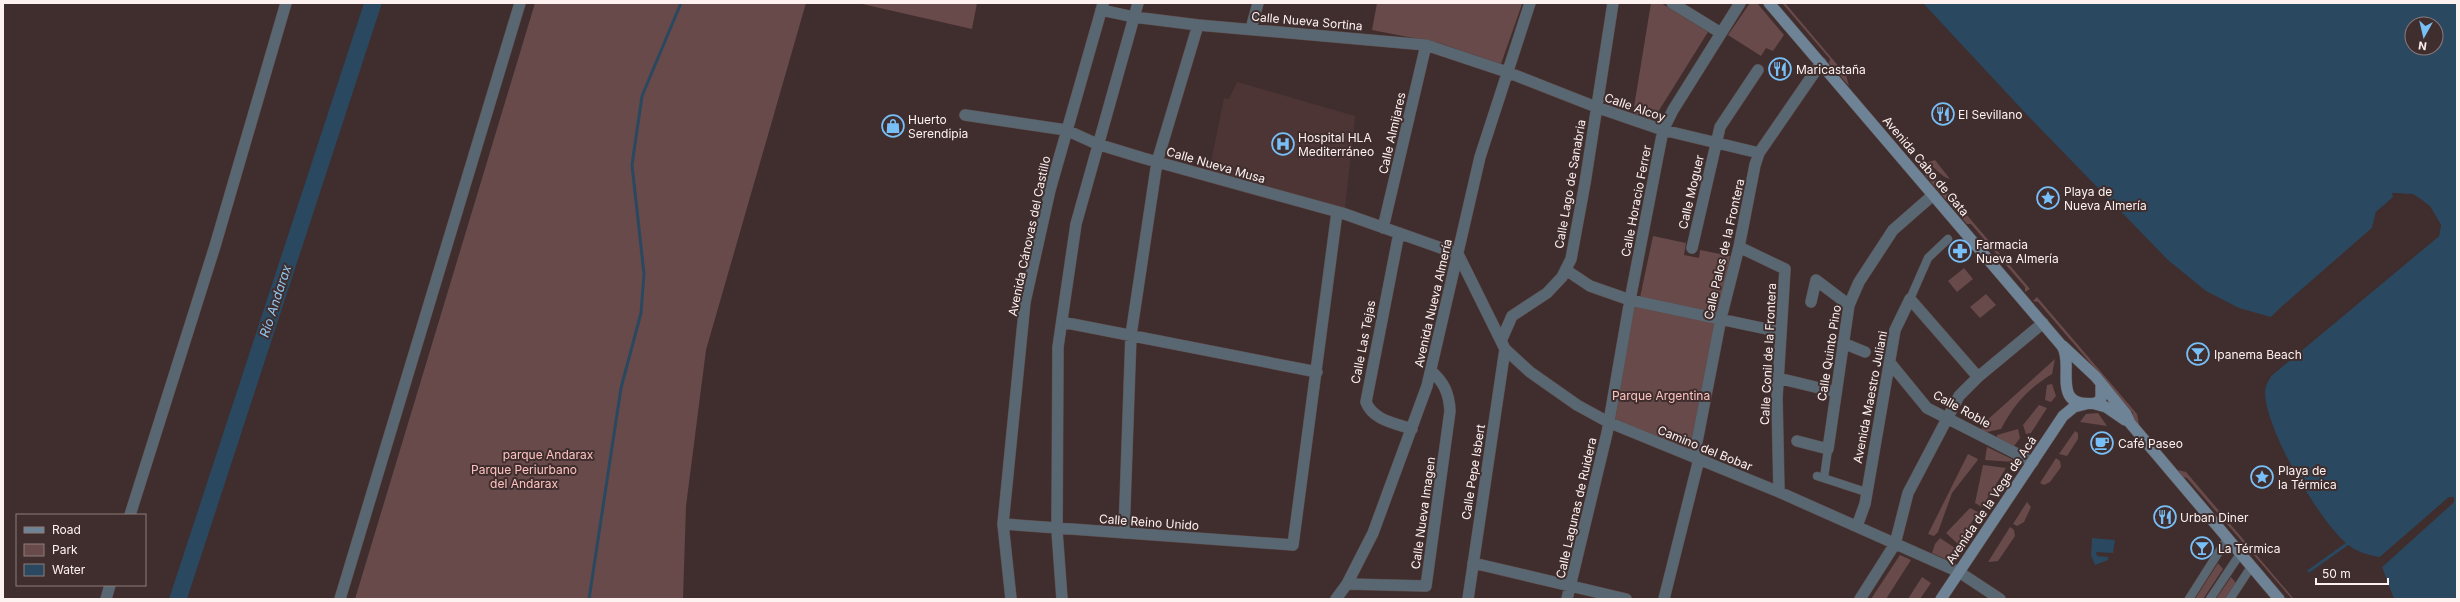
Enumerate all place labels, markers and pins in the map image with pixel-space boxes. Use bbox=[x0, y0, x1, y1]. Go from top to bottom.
restaurant icon: Maricastaña bbox=[1767, 56, 1793, 82]
place label: Maricastaña bbox=[1796, 62, 1866, 77]
restaurant icon: El Sevillano bbox=[1930, 101, 1956, 127]
place label: El Sevillano bbox=[1958, 107, 2022, 122]
place label: Huerto Serendipia bbox=[908, 112, 968, 141]
shop icon: Huerto Serendipia bbox=[880, 113, 906, 139]
place label: Hospital HLA Mediterráneo bbox=[1298, 130, 1374, 159]
hospital icon: Hospital HLA Mediterráneo bbox=[1270, 131, 1296, 157]
place label: Playa de Nueva Almería bbox=[2064, 184, 2147, 213]
place icon: Playa de Nueva Almería bbox=[2035, 185, 2061, 211]
place label: Farmacia Nueva Almería bbox=[1976, 237, 2059, 266]
pharmacy icon: Farmacia Nueva Almería bbox=[1947, 238, 1973, 264]
bar icon: Ipanema Beach bbox=[2185, 341, 2211, 367]
place label: Ipanema Beach bbox=[2214, 347, 2302, 362]
cafe icon: Café Paseo bbox=[2089, 430, 2115, 456]
place label: Café Paseo bbox=[2118, 436, 2183, 451]
place label: Playa de la Térmica bbox=[2278, 463, 2337, 492]
place icon: Playa de la Térmica bbox=[2249, 464, 2275, 490]
restaurant icon: Urban Diner bbox=[2152, 504, 2178, 530]
place label: Urban Diner bbox=[2180, 510, 2249, 525]
bar icon: La Térmica bbox=[2189, 535, 2215, 561]
place label: La Térmica bbox=[2218, 541, 2281, 556]

